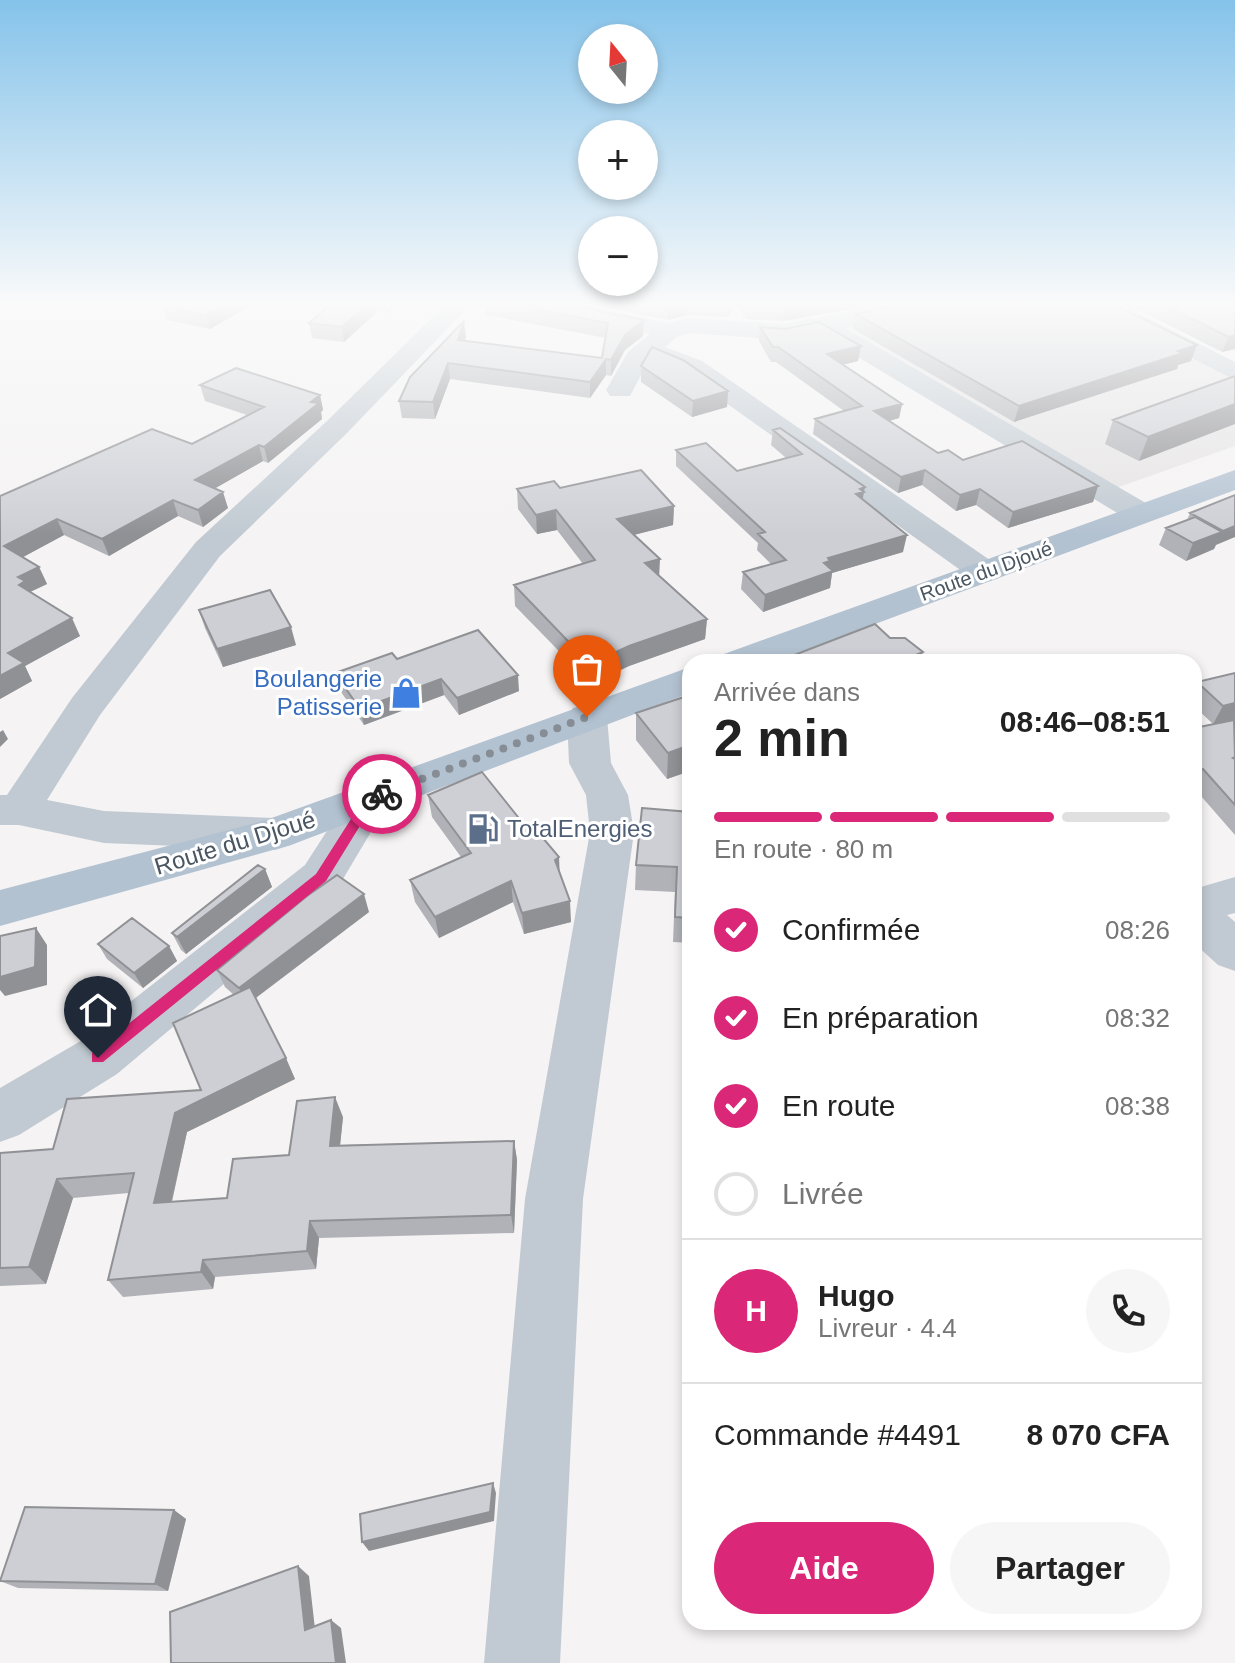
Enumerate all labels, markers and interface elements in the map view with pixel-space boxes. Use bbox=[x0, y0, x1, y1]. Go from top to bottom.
north arrow bbox=[578, 24, 658, 104]
map controls bbox=[578, 24, 658, 296]
button: + bbox=[578, 120, 658, 200]
button: − bbox=[578, 216, 658, 296]
street label: Route du Djoué bbox=[917, 537, 1055, 605]
pin bbox=[553, 635, 621, 717]
icon: bag bbox=[565, 647, 609, 691]
place label: Boulangerie Patisserie bbox=[254, 665, 382, 720]
shop icon: Boulangerie Patisserie bbox=[389, 676, 423, 710]
text: Arrivée dans bbox=[714, 677, 860, 707]
text: 08:46–08:51 bbox=[1000, 705, 1170, 738]
text: 2 min bbox=[714, 709, 850, 767]
courier bbox=[342, 754, 422, 834]
icon: bike bbox=[360, 772, 404, 816]
street label: Route du Djoué bbox=[151, 805, 319, 880]
fuel station icon: TotalEnergies bbox=[466, 812, 500, 846]
place label: TotalEnergies bbox=[507, 815, 652, 842]
text: En route · 80 m bbox=[714, 834, 893, 864]
icon: check bbox=[714, 908, 758, 952]
text: Confirmée bbox=[782, 913, 920, 946]
text: 08:26 bbox=[1105, 915, 1170, 945]
pin bbox=[64, 976, 132, 1058]
icon: home bbox=[76, 988, 120, 1032]
icon: check bbox=[714, 996, 758, 1040]
text: En préparation bbox=[782, 1001, 979, 1034]
text: 08:32 bbox=[1105, 1003, 1170, 1033]
icon: check bbox=[714, 1084, 758, 1128]
text: En route bbox=[782, 1089, 895, 1122]
text: 08:38 bbox=[1105, 1091, 1170, 1121]
text: Livrée bbox=[782, 1177, 864, 1210]
button: phone bbox=[1086, 1269, 1170, 1353]
text: Hugo bbox=[818, 1279, 895, 1312]
text: H bbox=[745, 1294, 767, 1327]
text: Livreur · 4.4 bbox=[818, 1313, 957, 1343]
text: Commande #4491 bbox=[714, 1418, 961, 1451]
text: 8 070 CFA bbox=[1027, 1418, 1170, 1451]
button: Aide bbox=[714, 1522, 934, 1614]
button: Partager bbox=[950, 1522, 1170, 1614]

